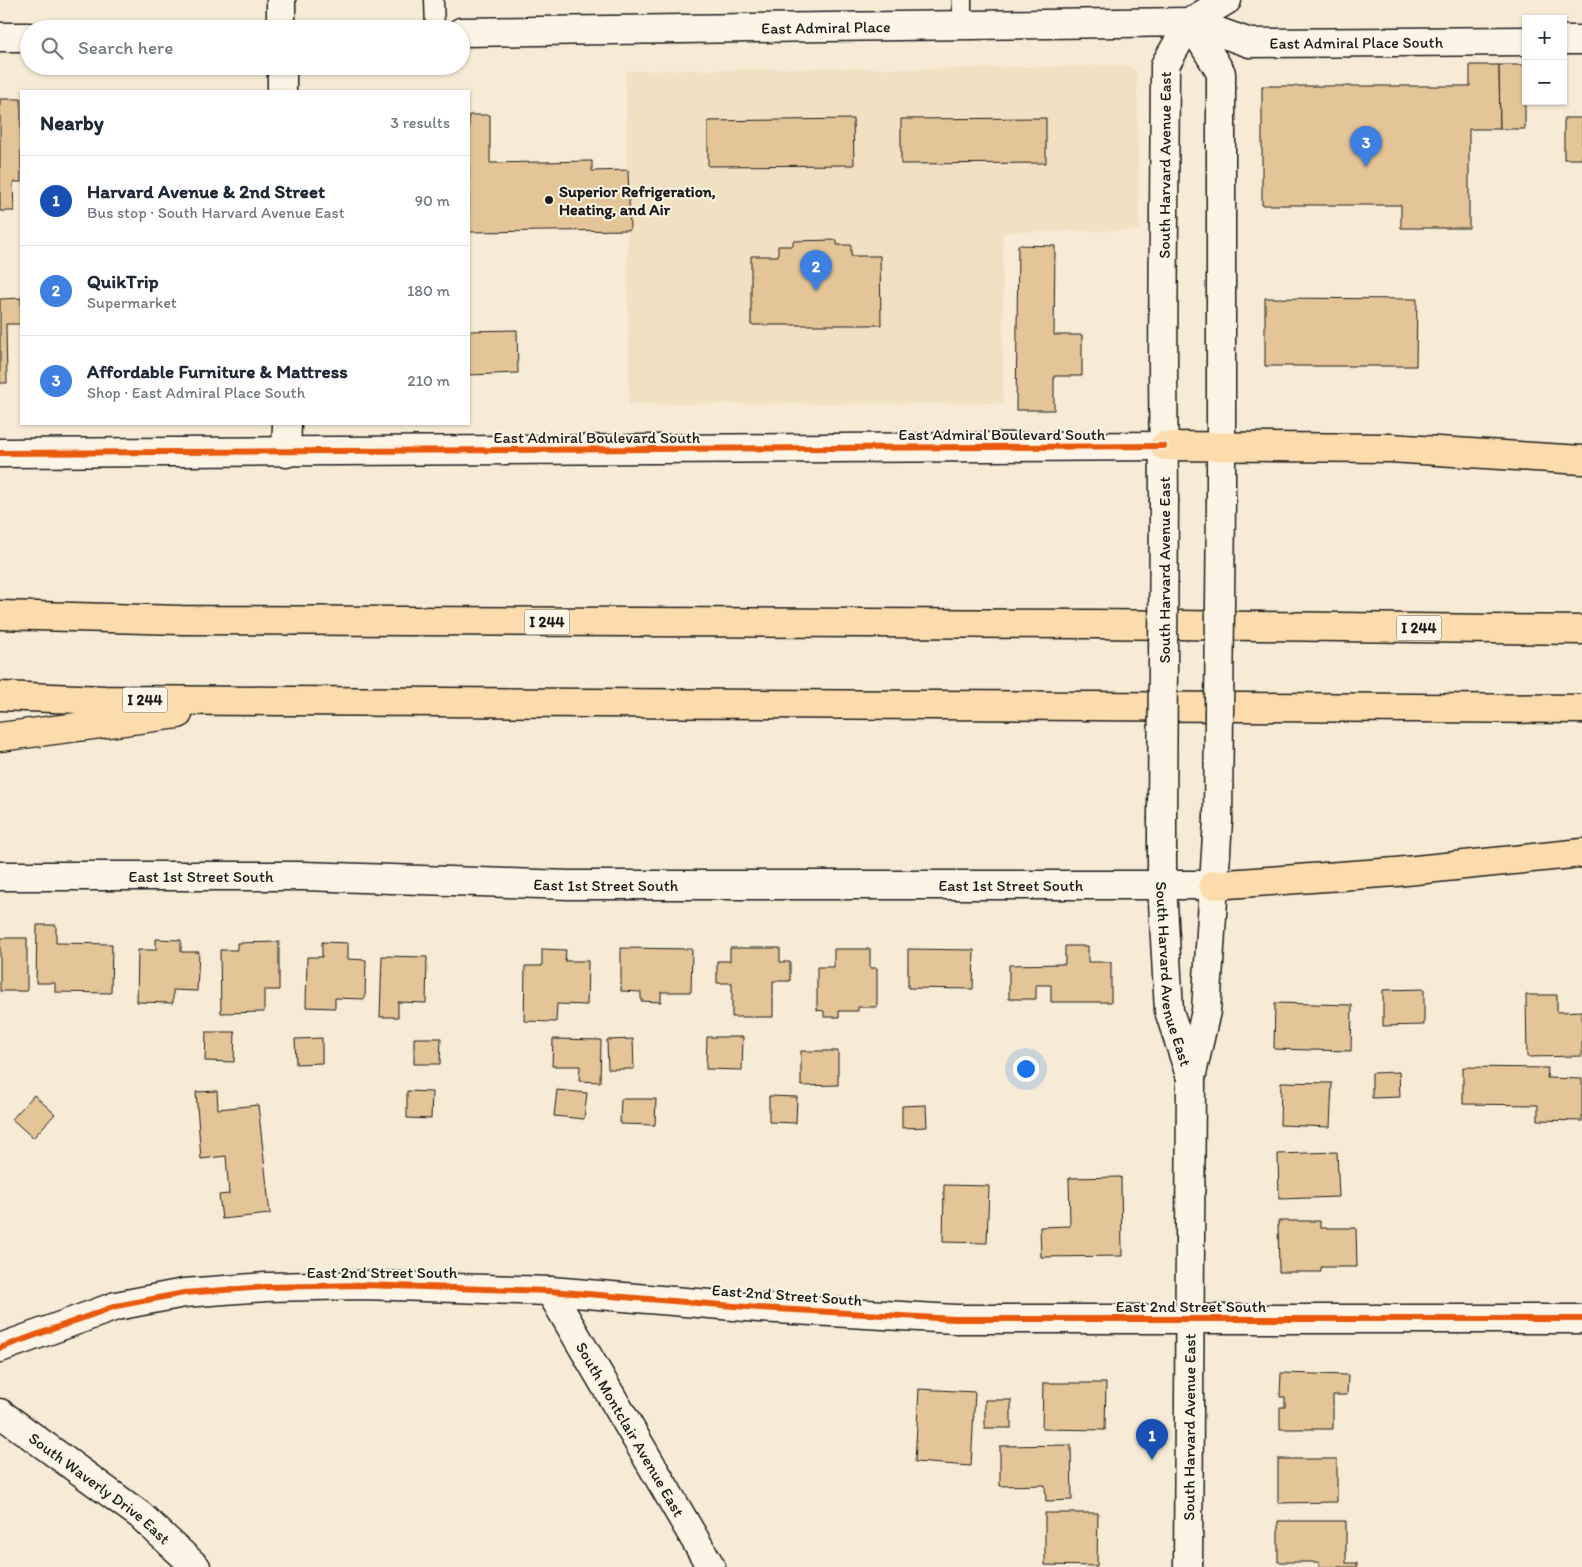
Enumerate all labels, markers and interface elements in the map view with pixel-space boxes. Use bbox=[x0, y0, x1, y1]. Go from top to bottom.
map controls bbox=[1522, 15, 1567, 105]
button: + bbox=[1522, 15, 1567, 60]
street label: East Admiral Place bbox=[761, 17, 891, 37]
search box bbox=[20, 20, 470, 75]
street label: East Admiral Place South bbox=[1269, 32, 1444, 52]
icon: search bbox=[38, 34, 66, 62]
text: Search here bbox=[78, 36, 173, 59]
button: − bbox=[1522, 60, 1567, 105]
street label: South Harvard Avenue East bbox=[1154, 71, 1174, 259]
text: Nearby bbox=[40, 110, 104, 135]
text: 3 results bbox=[390, 113, 450, 132]
pin: 3 bbox=[1350, 126, 1382, 167]
text: Harvard Avenue & 2nd Street bbox=[87, 180, 325, 203]
place label: Superior Refrigeration, Heating, and Air bbox=[559, 182, 716, 220]
text: 1 bbox=[52, 191, 60, 210]
text: 90 m bbox=[415, 191, 450, 210]
marker: Superior Refrigeration, Heating, and Air bbox=[543, 194, 555, 206]
text: Bus stop · South Harvard Avenue East bbox=[87, 203, 345, 222]
pin: 2 bbox=[800, 250, 832, 291]
text: QuikTrip bbox=[87, 270, 159, 293]
text: 2 bbox=[52, 281, 60, 300]
text: 180 m bbox=[407, 281, 450, 300]
text: Supermarket bbox=[87, 293, 177, 312]
text: Affordable Furniture & Mattress bbox=[87, 360, 348, 383]
text: 3 bbox=[52, 371, 60, 390]
text: 210 m bbox=[407, 371, 450, 390]
text: Shop · East Admiral Place South bbox=[87, 383, 305, 402]
street label: East Admiral Boulevard South bbox=[899, 425, 1106, 444]
street label: East Admiral Boulevard South bbox=[494, 428, 701, 447]
street label: South Harvard Avenue East bbox=[1155, 476, 1174, 664]
road number: I 244 bbox=[524, 610, 570, 634]
road number: I 244 bbox=[1396, 616, 1442, 640]
road number: I 244 bbox=[122, 688, 168, 712]
street label: East 1st Street South bbox=[129, 867, 274, 886]
street label: East 1st Street South bbox=[533, 874, 679, 895]
street label: East 1st Street South bbox=[938, 876, 1084, 895]
street label: South Harvard Avenue East bbox=[1152, 881, 1196, 1069]
your location bbox=[1013, 1056, 1039, 1082]
street label: East 2nd Street South bbox=[307, 1263, 458, 1282]
street label: East 2nd Street South bbox=[711, 1280, 863, 1310]
street label: East 2nd Street South bbox=[1116, 1297, 1267, 1316]
street label: South Harvard Avenue East bbox=[1179, 1333, 1199, 1521]
street label: South Montclair Avenue East bbox=[572, 1338, 689, 1520]
pin: 1 bbox=[1136, 1419, 1168, 1460]
street label: South Waverly Drive East bbox=[26, 1428, 175, 1548]

